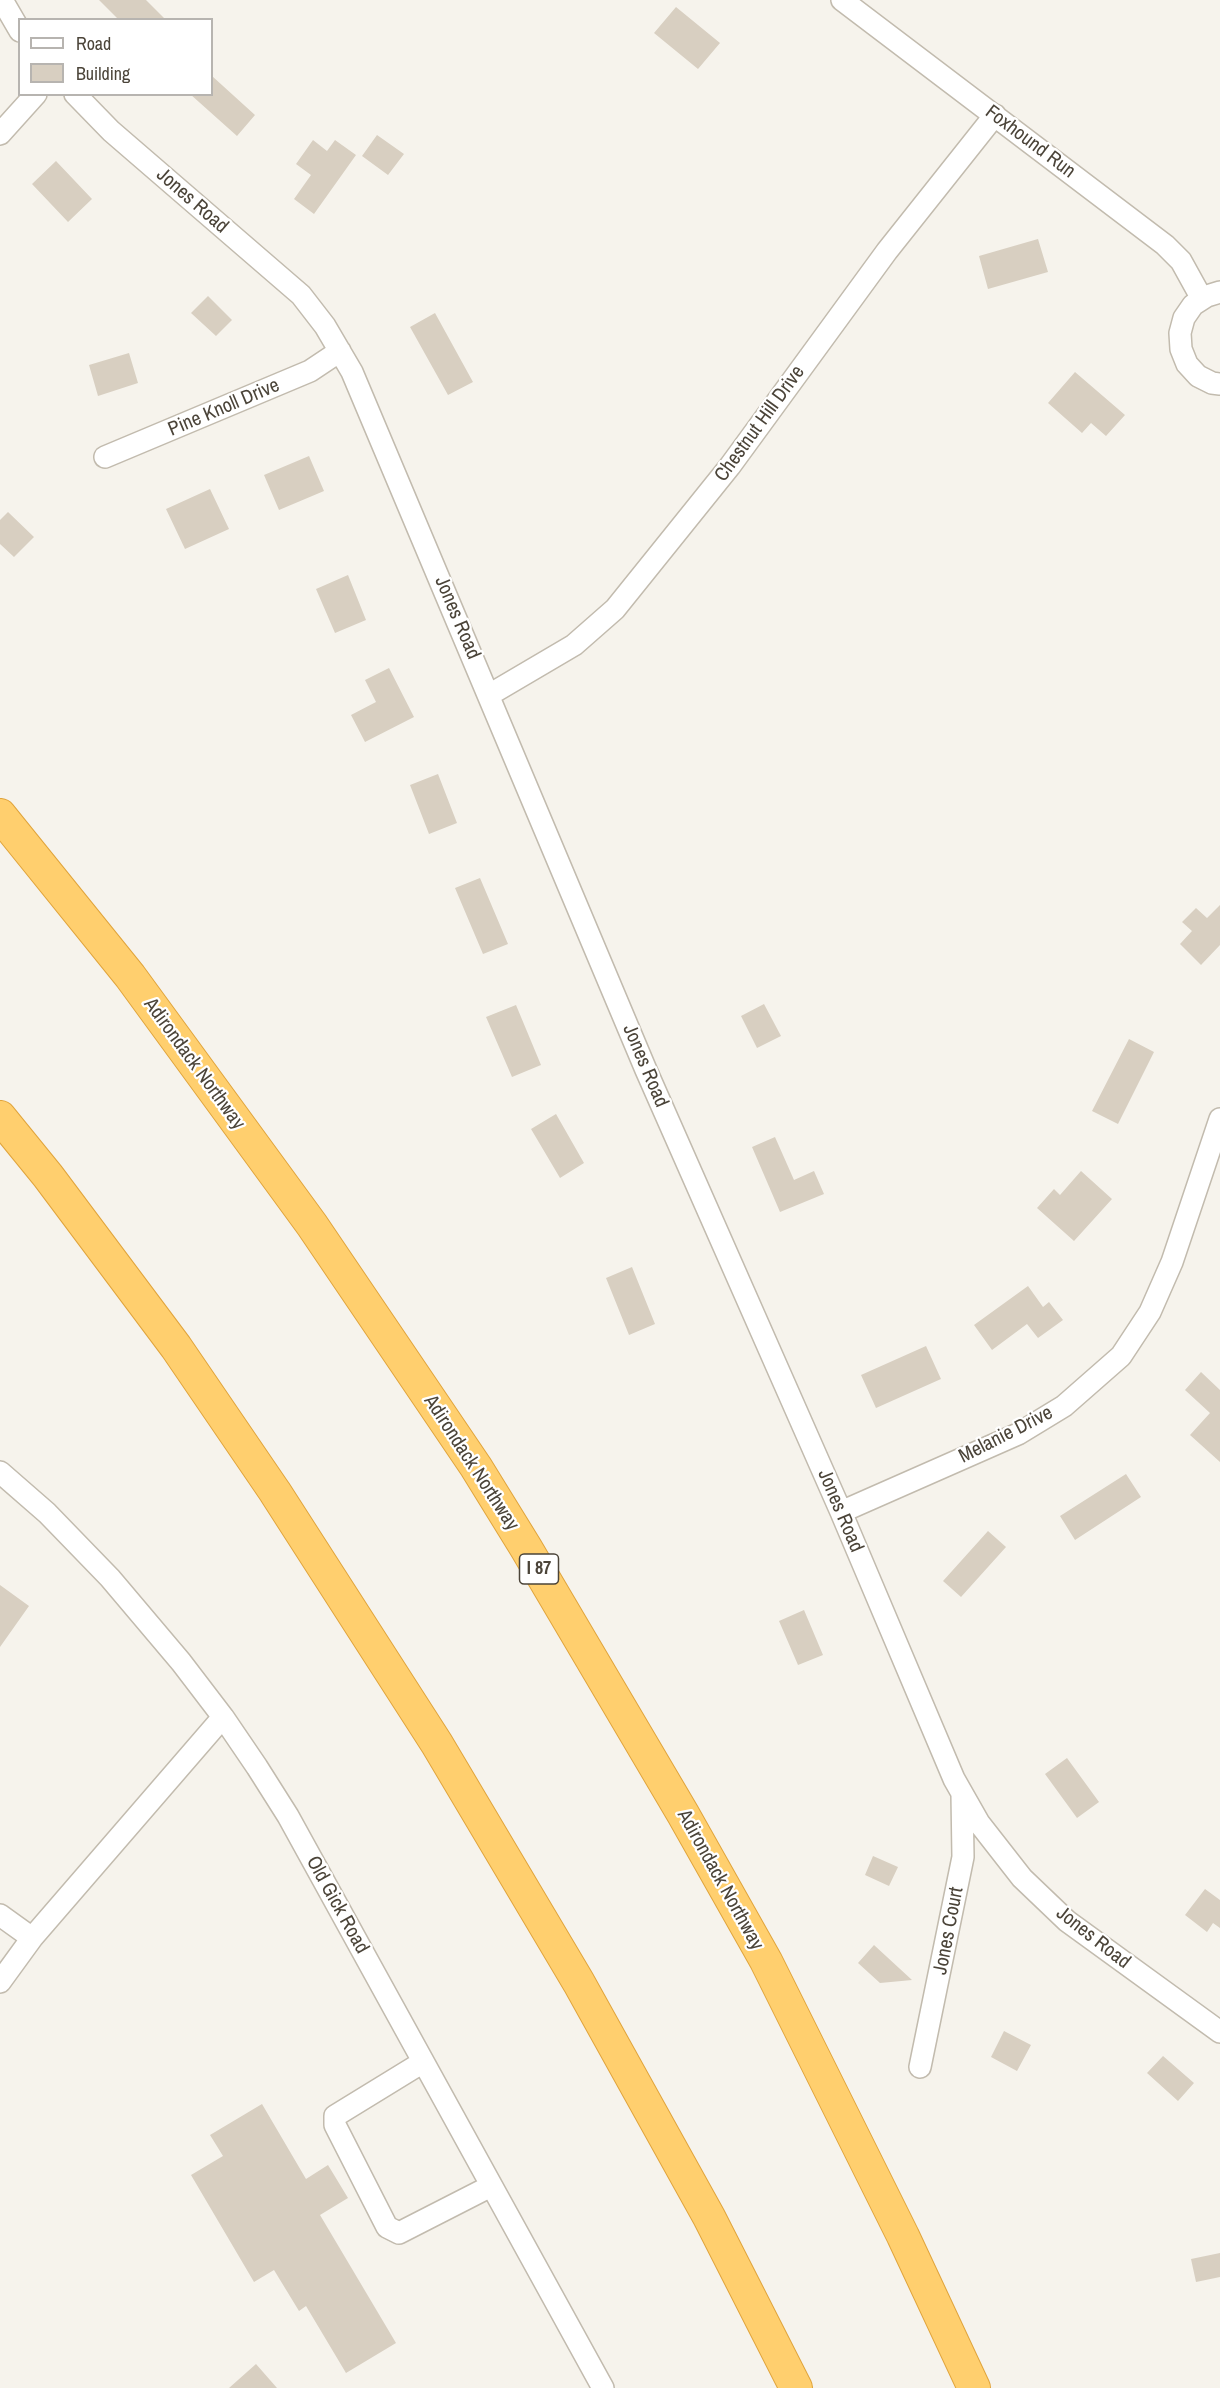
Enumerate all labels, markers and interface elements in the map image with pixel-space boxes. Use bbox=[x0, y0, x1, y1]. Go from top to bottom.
legend bbox=[18, 18, 213, 96]
text: Road bbox=[76, 31, 111, 56]
text: Building bbox=[76, 61, 130, 86]
street label: Foxhound Run bbox=[980, 100, 1080, 184]
street label: Jones Road bbox=[151, 163, 233, 239]
street label: Chestnut Hill Drive bbox=[710, 361, 810, 487]
street label: Pine Knoll Drive bbox=[165, 374, 283, 442]
street label: Jones Road bbox=[429, 573, 485, 663]
street label: Adirondack Northway bbox=[138, 994, 250, 1134]
street label: Jones Road bbox=[617, 1021, 673, 1111]
street label: Adirondack Northway bbox=[418, 1391, 524, 1535]
street label: Melanie Drive bbox=[955, 1401, 1057, 1469]
street label: Jones Road bbox=[812, 1466, 868, 1556]
road number: I 87 bbox=[520, 1554, 558, 1584]
street label: Adirondack Northway bbox=[672, 1806, 768, 1954]
street label: Old Gick Road bbox=[300, 1852, 374, 1958]
street label: Jones Court bbox=[929, 1885, 969, 1977]
street label: Jones Road bbox=[1051, 1902, 1135, 1974]

